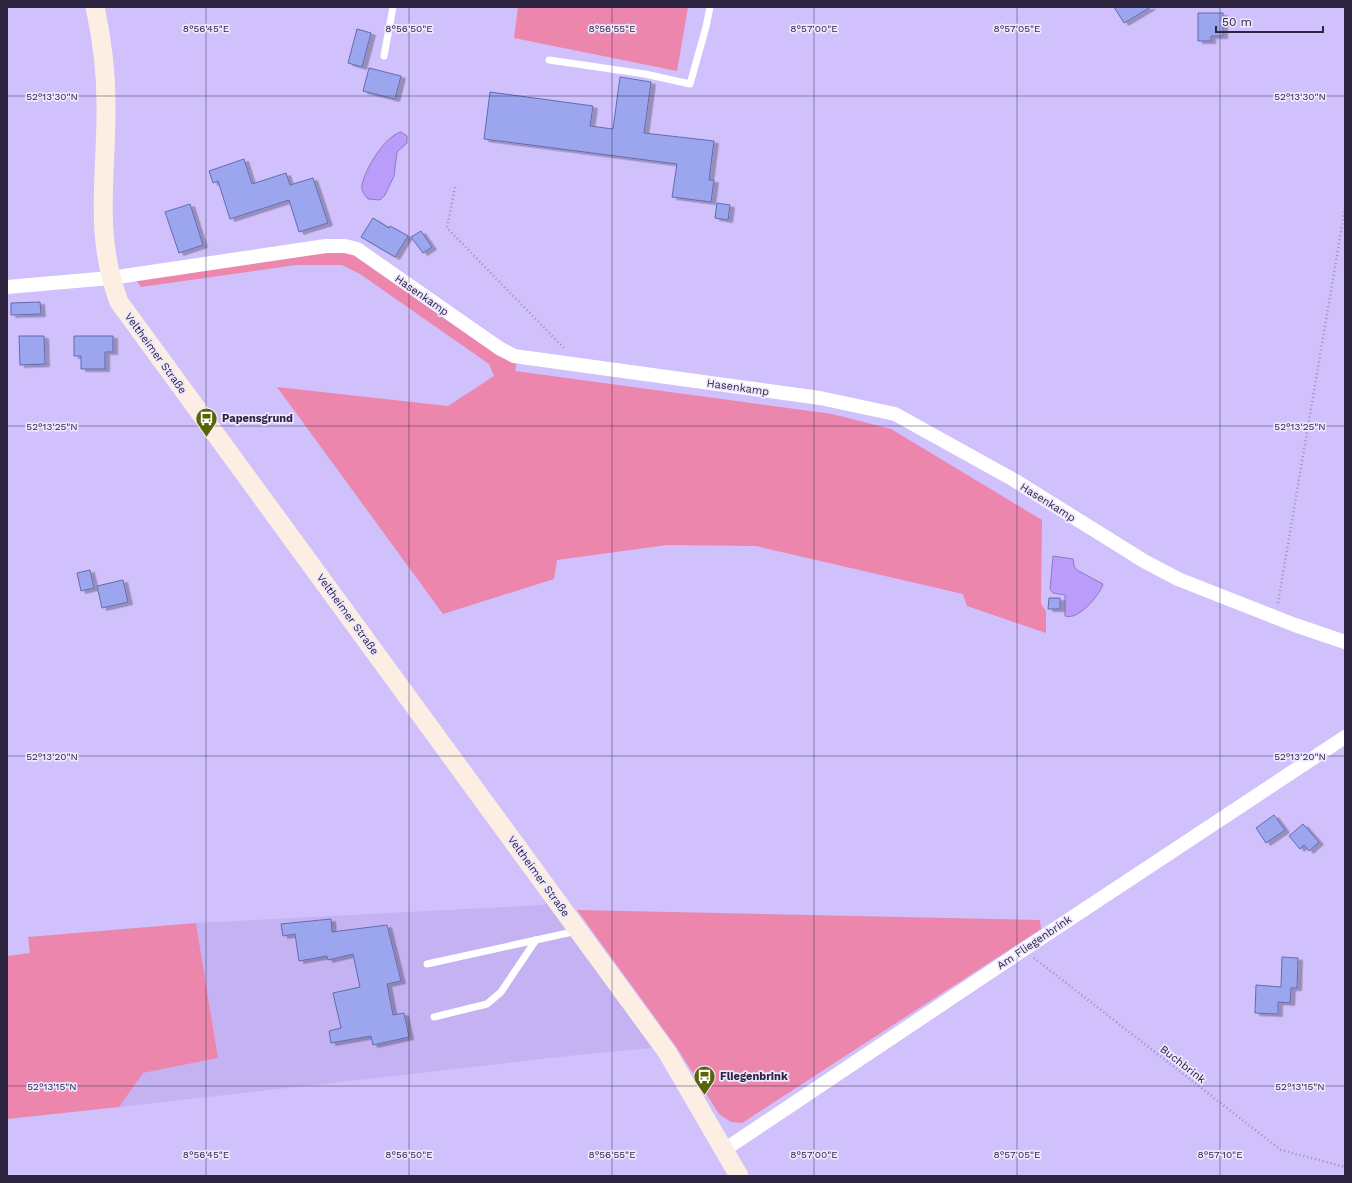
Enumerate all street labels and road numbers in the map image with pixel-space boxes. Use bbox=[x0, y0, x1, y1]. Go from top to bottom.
street label: Hasenkamp bbox=[392, 272, 451, 319]
street label: Veltheimer Straße bbox=[122, 310, 189, 396]
street label: Hasenkamp bbox=[706, 377, 770, 398]
street label: Hasenkamp bbox=[1018, 480, 1078, 525]
street label: Veltheimer Straße bbox=[314, 571, 381, 657]
street label: Veltheimer Straße bbox=[505, 833, 572, 919]
street label: Am Fliegenbrink bbox=[994, 913, 1074, 972]
street label: Buchbrink bbox=[1157, 1043, 1208, 1086]

